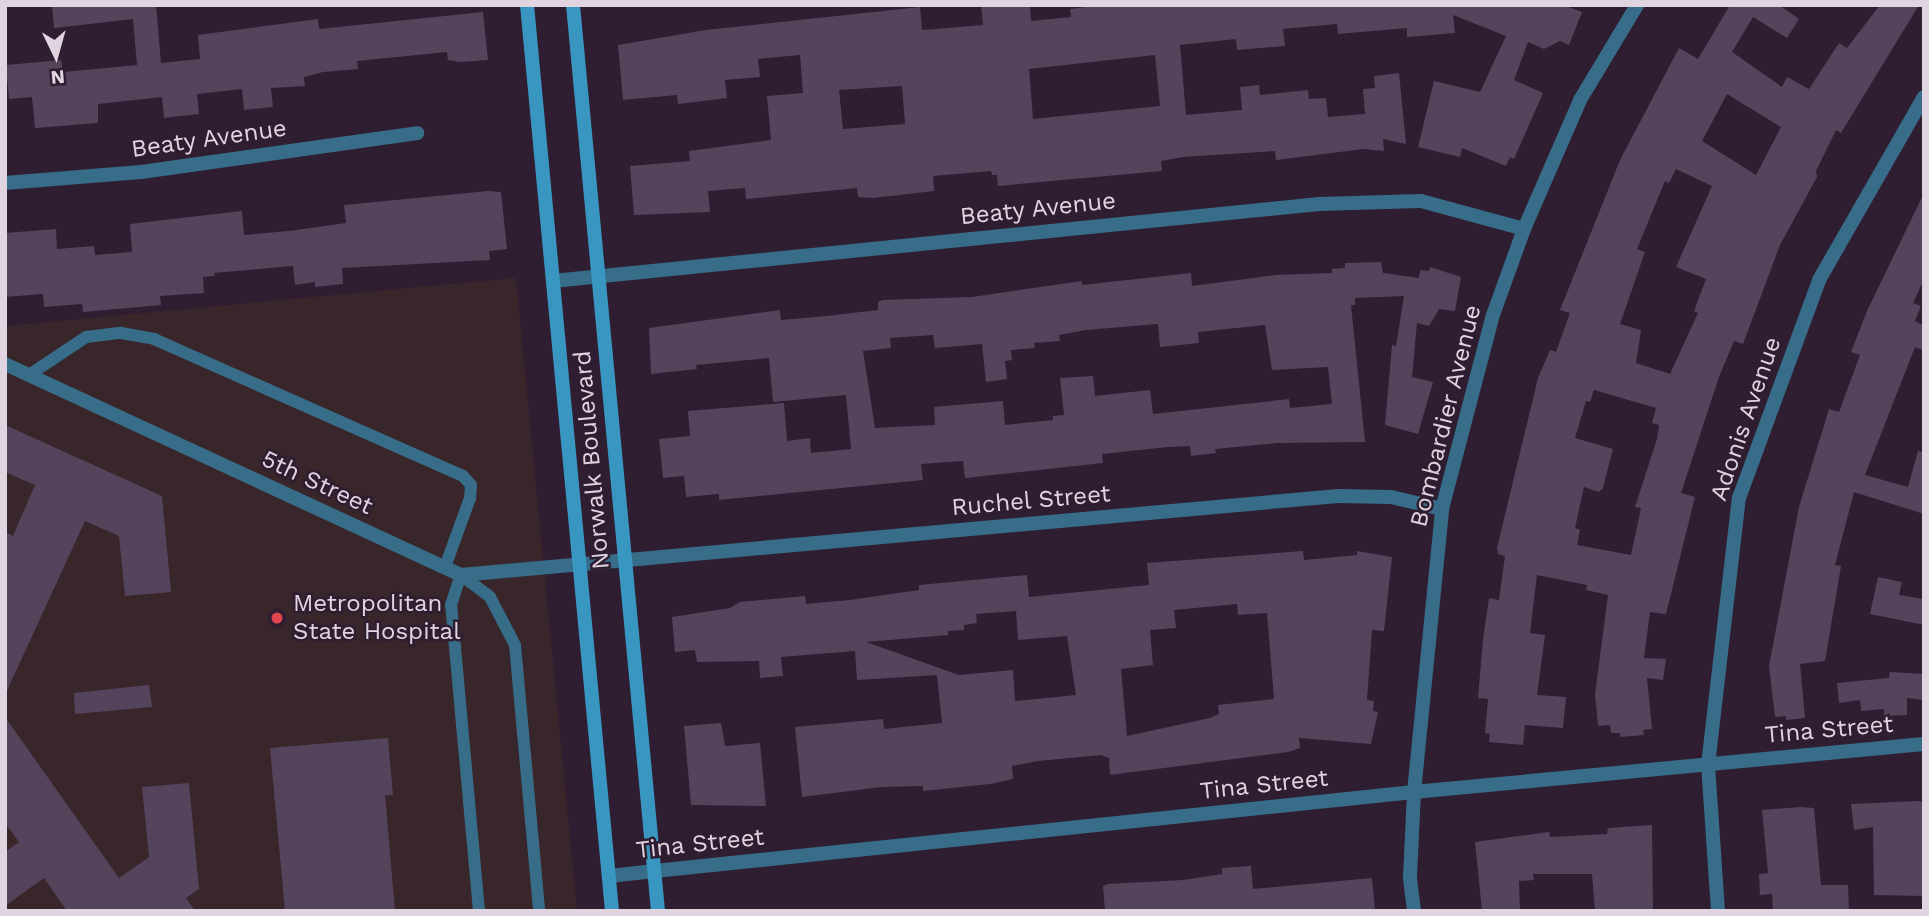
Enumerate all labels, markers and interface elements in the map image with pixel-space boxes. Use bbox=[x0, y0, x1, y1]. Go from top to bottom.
north arrow bbox=[21, 21, 91, 91]
text: N bbox=[50, 65, 66, 89]
street label: Beaty Avenue bbox=[129, 114, 289, 164]
street label: Beaty Avenue bbox=[958, 186, 1118, 232]
street label: Bombardier Avenue bbox=[1404, 301, 1488, 531]
street label: Adonis Avenue bbox=[1704, 333, 1788, 505]
street label: Norwalk Boulevard bbox=[568, 349, 616, 571]
street label: 5th Street bbox=[257, 445, 377, 521]
street label: Ruchel Street bbox=[950, 480, 1112, 522]
place label: Metropolitan State Hospital bbox=[293, 590, 461, 646]
marker: Metropolitan State Hospital bbox=[267, 608, 287, 628]
street label: Tina Street bbox=[1763, 710, 1895, 750]
street label: Tina Street bbox=[1198, 764, 1330, 806]
street label: Tina Street bbox=[634, 823, 766, 865]

